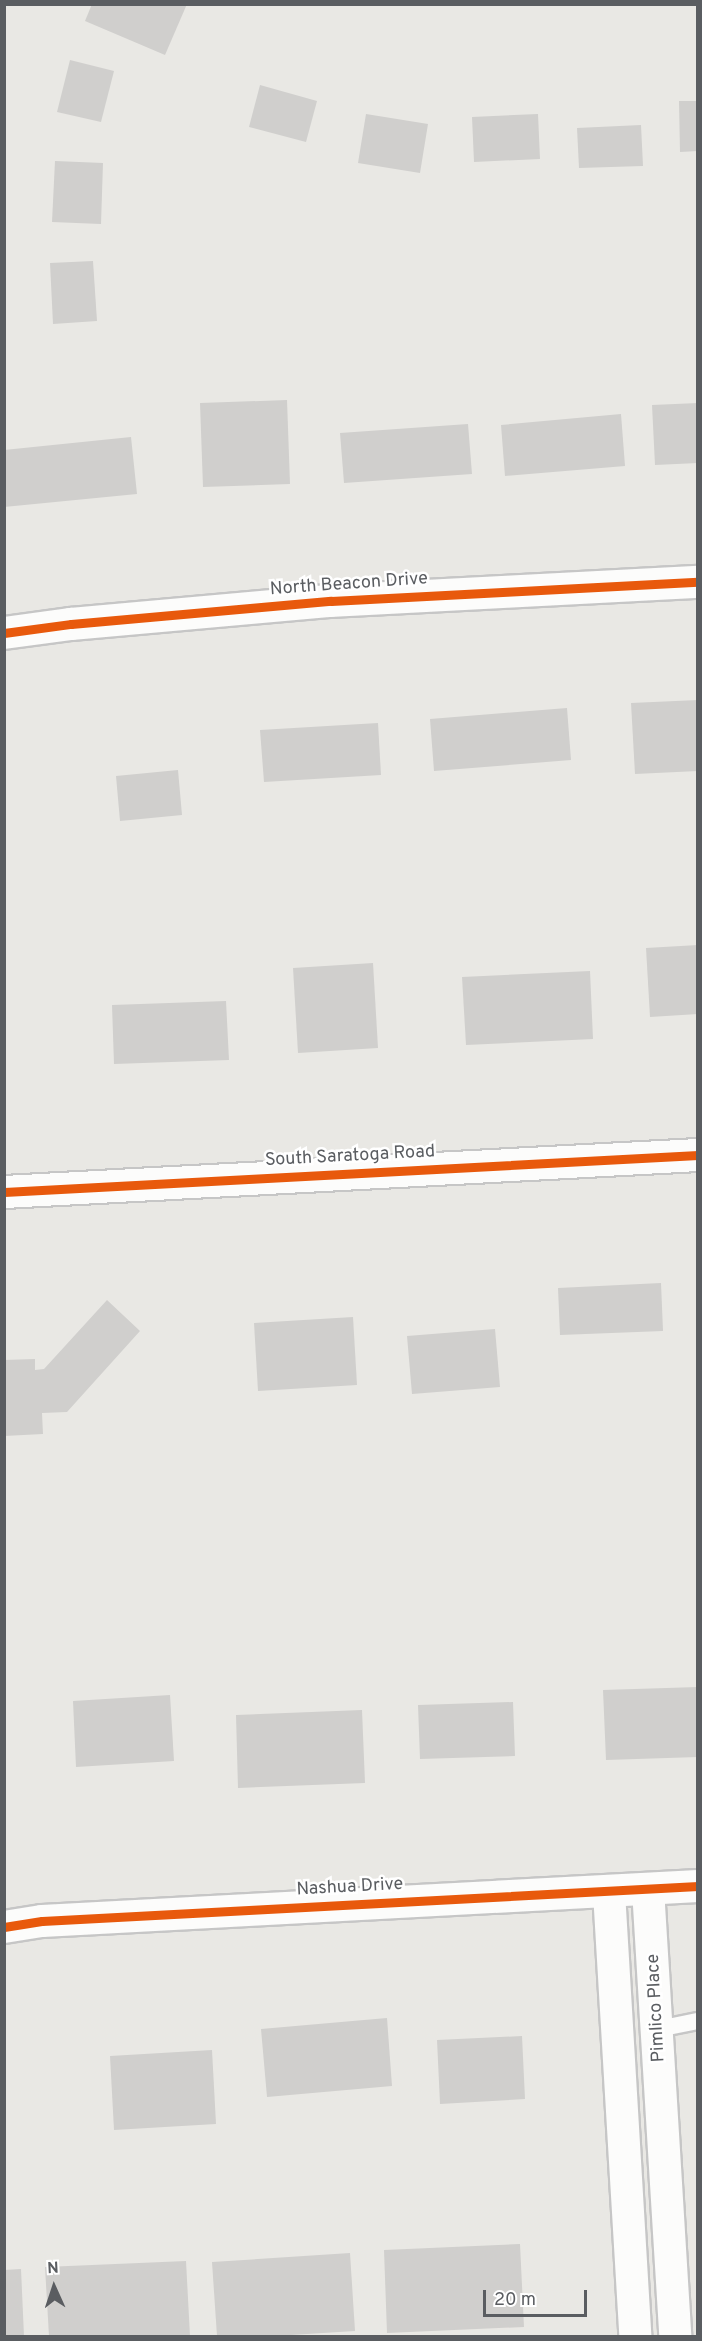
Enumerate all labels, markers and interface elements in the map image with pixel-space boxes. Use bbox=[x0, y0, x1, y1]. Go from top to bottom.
street label: North Beacon Drive bbox=[269, 569, 429, 601]
street label: South Saratoga Road bbox=[264, 1142, 436, 1172]
street label: Nashua Drive bbox=[296, 1874, 404, 1902]
street label: Pimlico Place bbox=[643, 1953, 671, 2063]
north arrow bbox=[24, 2257, 84, 2317]
text: N bbox=[47, 2259, 59, 2279]
scale bar bbox=[486, 2278, 590, 2316]
text: 20 m bbox=[494, 2289, 536, 2312]

